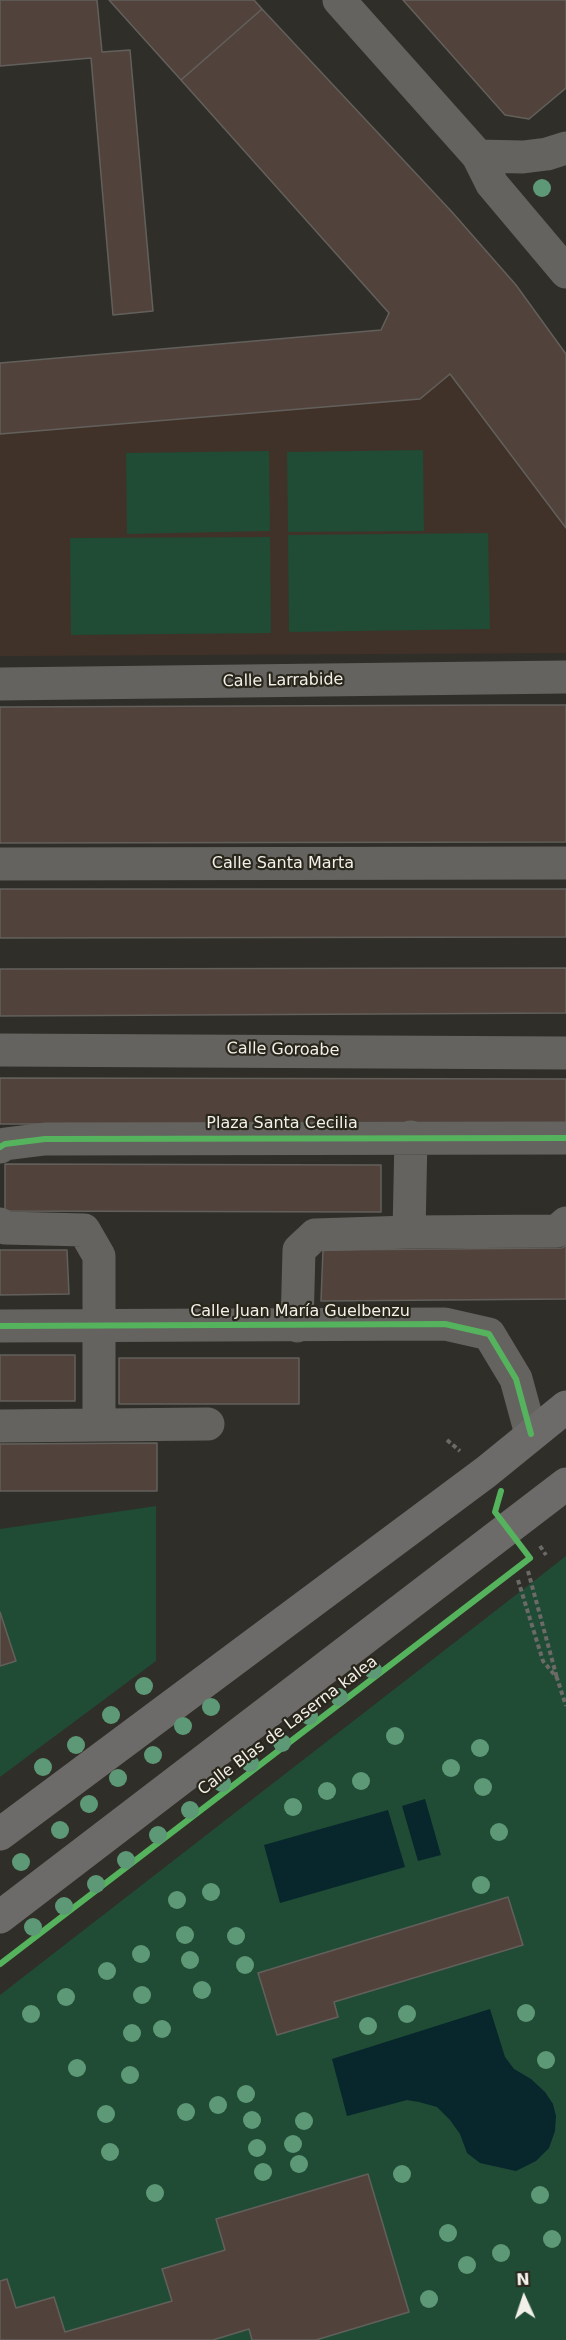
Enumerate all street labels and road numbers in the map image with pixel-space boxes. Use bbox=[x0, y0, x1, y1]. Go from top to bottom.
street label: Calle Larrabide bbox=[222, 670, 344, 692]
street label: Calle Santa Marta bbox=[212, 854, 354, 874]
street label: Calle Goroabe bbox=[226, 1039, 340, 1061]
street label: Plaza Santa Cecilia bbox=[206, 1114, 358, 1134]
street label: Calle Juan María Guelbenzu bbox=[190, 1302, 410, 1322]
street label: Calle Blas de Laserna kalea bbox=[195, 1652, 381, 1800]

